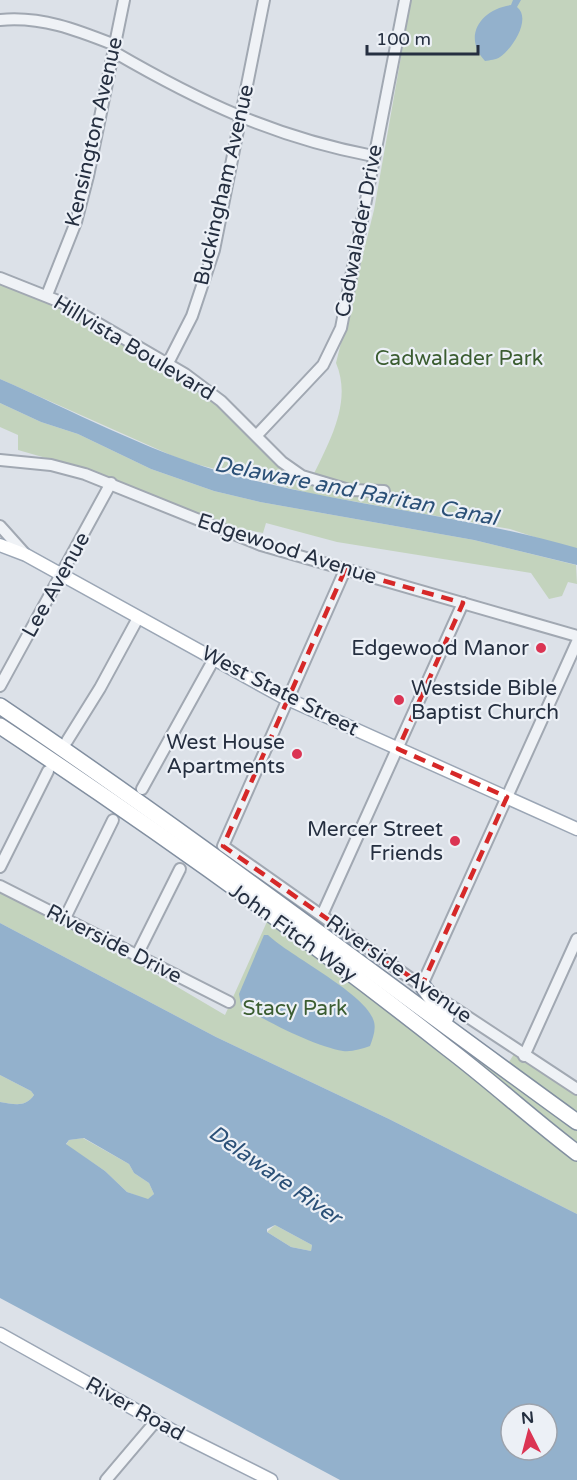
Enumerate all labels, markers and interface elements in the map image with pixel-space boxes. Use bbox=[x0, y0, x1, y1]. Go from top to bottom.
scale bar bbox=[367, 18, 478, 56]
text: 100 m bbox=[376, 28, 431, 50]
street label: Kensington Avenue bbox=[60, 34, 128, 229]
street label: Buckingham Avenue bbox=[189, 82, 259, 288]
street label: Cadwalader Drive bbox=[330, 142, 388, 319]
street label: Hillvista Boulevard bbox=[49, 290, 219, 406]
park label: Cadwalader Park bbox=[375, 346, 543, 371]
water label: Delaware and Raritan Canal bbox=[212, 451, 502, 532]
street label: Edgewood Avenue bbox=[194, 508, 380, 590]
street label: Lee Avenue bbox=[17, 528, 95, 642]
place label: Edgewood Manor bbox=[351, 636, 529, 661]
street label: West State Street bbox=[197, 641, 363, 741]
marker: Edgewood Manor bbox=[534, 641, 548, 655]
place label: Westside Bible Baptist Church bbox=[411, 676, 559, 725]
marker: Westside Bible Baptist Church bbox=[392, 693, 406, 707]
place label: West House Apartments bbox=[166, 730, 285, 779]
marker: West House Apartments bbox=[290, 747, 304, 761]
place label: Mercer Street Friends bbox=[307, 817, 443, 866]
marker: Mercer Street Friends bbox=[448, 834, 462, 848]
street label: John Fitch Way bbox=[224, 878, 362, 988]
street label: Riverside Drive bbox=[42, 899, 186, 989]
street label: Riverside Avenue bbox=[321, 909, 477, 1029]
park label: Stacy Park bbox=[242, 996, 348, 1021]
water label: Delaware River bbox=[204, 1120, 348, 1232]
street label: River Road bbox=[81, 1372, 189, 1446]
north arrow bbox=[499, 1402, 559, 1462]
text: N bbox=[520, 1407, 535, 1429]

